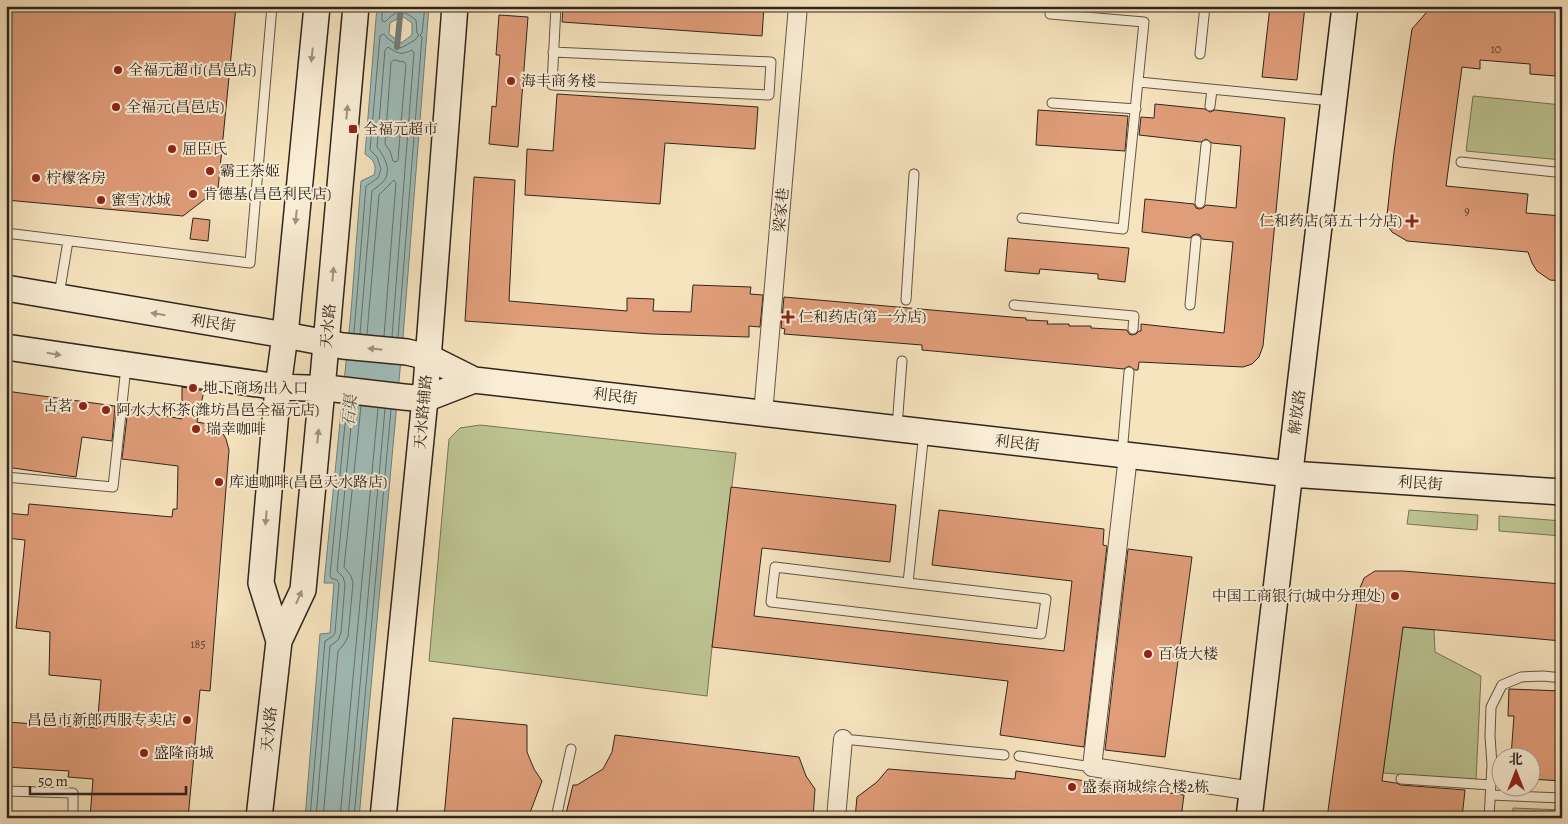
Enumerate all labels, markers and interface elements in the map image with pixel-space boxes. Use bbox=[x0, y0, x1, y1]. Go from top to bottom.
house number: 10 bbox=[1491, 41, 1501, 57]
one-way arrow bbox=[308, 47, 316, 63]
place label: 全福元超市(昌邑店) bbox=[128, 60, 256, 80]
marker: 全福元超市(昌邑店) bbox=[112, 64, 124, 76]
place label: 海丰商务楼 bbox=[521, 71, 596, 91]
marker: 海丰商务楼 bbox=[505, 75, 517, 87]
place label: 全福元(昌邑店) bbox=[126, 97, 224, 117]
marker: 全福元(昌邑店) bbox=[110, 101, 122, 113]
one-way arrow bbox=[343, 104, 351, 120]
place label: 全福元超市 bbox=[363, 119, 438, 139]
marker: 全福元超市 bbox=[347, 123, 359, 135]
place label: 屈臣氏 bbox=[182, 139, 227, 159]
marker: 屈臣氏 bbox=[166, 143, 178, 155]
place label: 霸王茶姬 bbox=[220, 161, 280, 181]
marker: 霸王茶姬 bbox=[204, 165, 216, 177]
place label: 柠檬客房 bbox=[46, 168, 106, 188]
marker: 柠檬客房 bbox=[30, 172, 42, 184]
place label: 肯德基(昌邑利民店) bbox=[203, 184, 331, 204]
street label: 梁家巷 bbox=[769, 187, 793, 233]
marker: 肯德基(昌邑利民店) bbox=[187, 188, 199, 200]
place label: 蜜雪冰城 bbox=[111, 190, 171, 210]
marker: 蜜雪冰城 bbox=[95, 194, 107, 206]
house number: 9 bbox=[1464, 203, 1470, 219]
one-way arrow bbox=[292, 209, 300, 225]
place label: 仁和药店(第五十分店) bbox=[1259, 211, 1402, 231]
marker: 仁和药店(第五十分店) bbox=[1406, 215, 1418, 227]
one-way arrow bbox=[329, 265, 337, 281]
street label: 天水路 bbox=[316, 303, 340, 349]
place label: 仁和药店(第一分店) bbox=[798, 307, 926, 327]
one-way arrow bbox=[150, 309, 166, 317]
street label: 利民街 bbox=[189, 310, 237, 336]
marker: 仁和药店(第一分店) bbox=[782, 311, 794, 323]
one-way arrow bbox=[367, 345, 383, 353]
one-way arrow bbox=[47, 351, 63, 359]
street label: 天水路辅路 bbox=[410, 374, 436, 450]
place label: 地下商场出入口 bbox=[203, 378, 308, 398]
marker: 地下商场出入口 bbox=[187, 382, 199, 394]
street label: 利民街 bbox=[591, 383, 639, 409]
street label: 解放路 bbox=[1284, 388, 1310, 436]
water label: 石渠 bbox=[338, 392, 363, 428]
place label: 古茗 bbox=[43, 396, 73, 416]
marker: 古茗 bbox=[77, 400, 89, 412]
place label: 阿水大杯茶(潍坊昌邑全福元店) bbox=[116, 400, 319, 420]
marker: 阿水大杯茶(潍坊昌邑全福元店) bbox=[100, 404, 112, 416]
place label: 瑞幸咖啡 bbox=[206, 419, 266, 439]
marker: 瑞幸咖啡 bbox=[190, 423, 202, 435]
one-way arrow bbox=[314, 427, 322, 443]
street label: 利民街 bbox=[993, 430, 1041, 456]
street label: 利民街 bbox=[1397, 471, 1443, 495]
place label: 库迪咖啡(昌邑天水路店) bbox=[229, 472, 387, 492]
marker: 库迪咖啡(昌邑天水路店) bbox=[213, 476, 225, 488]
one-way arrow bbox=[262, 510, 270, 526]
place label: 中国工商银行(城中分理处) bbox=[1212, 586, 1385, 606]
one-way arrow bbox=[296, 590, 304, 604]
marker: 中国工商银行(城中分理处) bbox=[1389, 590, 1401, 602]
house number: 185 bbox=[190, 636, 206, 652]
place label: 百货大楼 bbox=[1158, 644, 1218, 664]
marker: 百货大楼 bbox=[1142, 648, 1154, 660]
street label: 天水路 bbox=[257, 706, 281, 752]
place label: 昌邑市新郎西服专卖店 bbox=[27, 710, 177, 730]
marker: 昌邑市新郎西服专卖店 bbox=[181, 714, 193, 726]
place label: 盛隆商城 bbox=[154, 743, 214, 763]
north arrow bbox=[1490, 746, 1540, 796]
marker: 盛隆商城 bbox=[138, 747, 150, 759]
text: 北 bbox=[1509, 750, 1523, 769]
scale bar bbox=[30, 764, 186, 796]
text: 50 m bbox=[38, 771, 68, 791]
place label: 盛泰商城综合楼2栋 bbox=[1082, 777, 1209, 797]
marker: 盛泰商城综合楼2栋 bbox=[1066, 781, 1078, 793]

